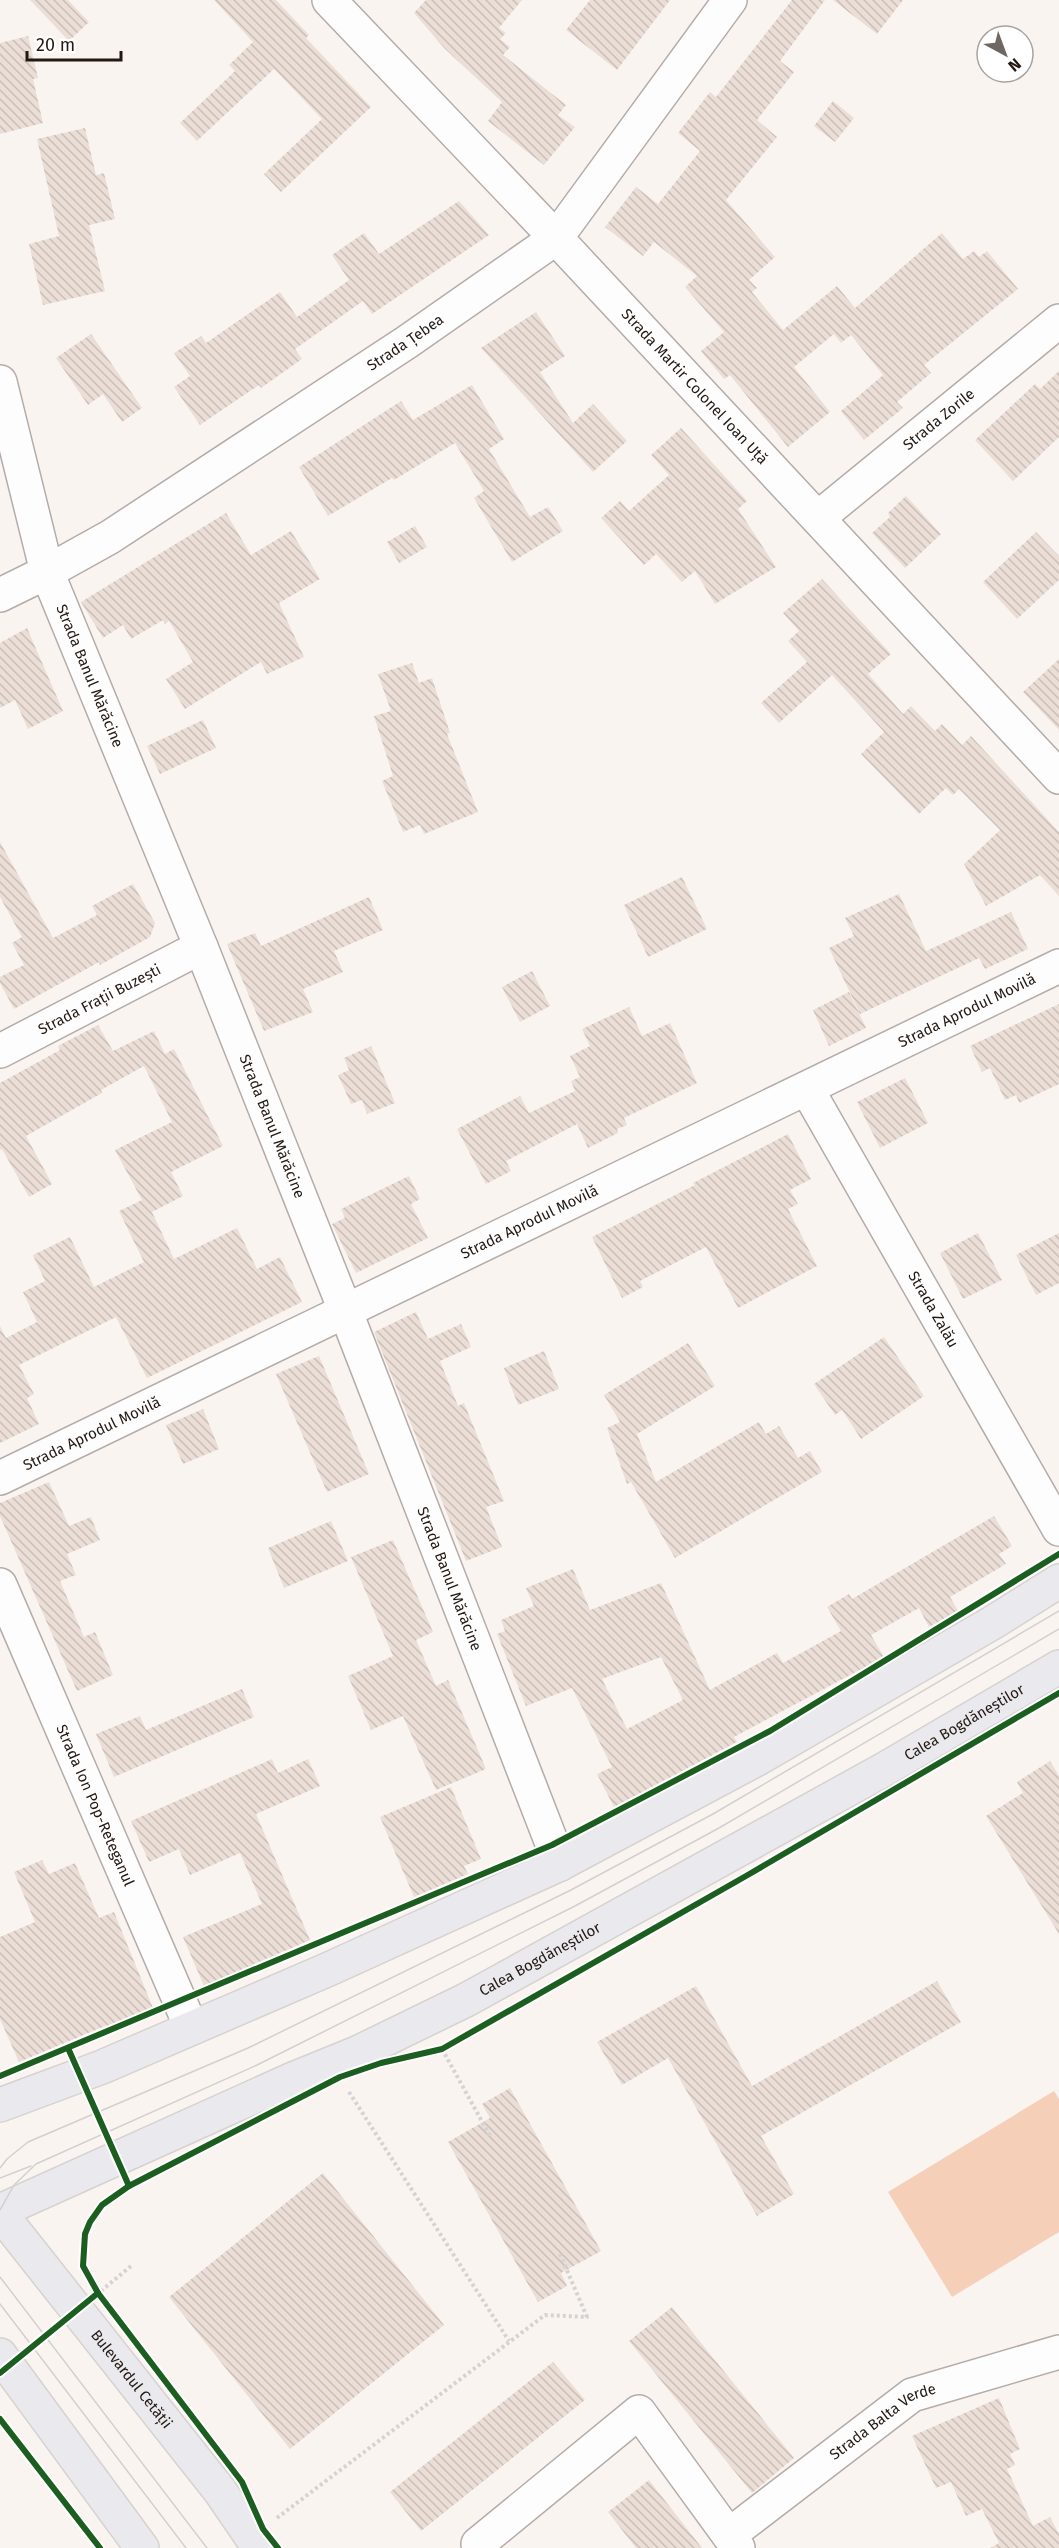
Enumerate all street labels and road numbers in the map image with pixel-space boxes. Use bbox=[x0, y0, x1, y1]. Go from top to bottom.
street label: Strada Martir Colonel Ioan Uță bbox=[618, 305, 771, 468]
street label: Strada Țebea bbox=[364, 310, 447, 375]
street label: Strada Zorile bbox=[899, 385, 978, 454]
street label: Strada Banul Mărăcine bbox=[52, 602, 127, 750]
street label: Strada Frații Buzești bbox=[35, 960, 164, 1039]
street label: Strada Aprodul Movilă bbox=[895, 970, 1039, 1051]
street label: Strada Banul Mărăcine bbox=[236, 1052, 309, 1201]
street label: Strada Aprodul Movilă bbox=[458, 1181, 601, 1263]
street label: Strada Zalău bbox=[904, 1268, 962, 1351]
street label: Strada Aprodul Movilă bbox=[20, 1393, 163, 1474]
street label: Strada Banul Mărăcine bbox=[413, 1504, 485, 1653]
street label: Calea Bogdăneștilor bbox=[901, 1680, 1028, 1765]
street label: Strada Ion Pop-Reteganul bbox=[52, 1722, 138, 1889]
street label: Calea Bogdăneștilor bbox=[476, 1918, 604, 2000]
street label: Bulevardul Cetății bbox=[87, 2326, 176, 2432]
street label: Strada Balta Verde bbox=[826, 2379, 938, 2464]

